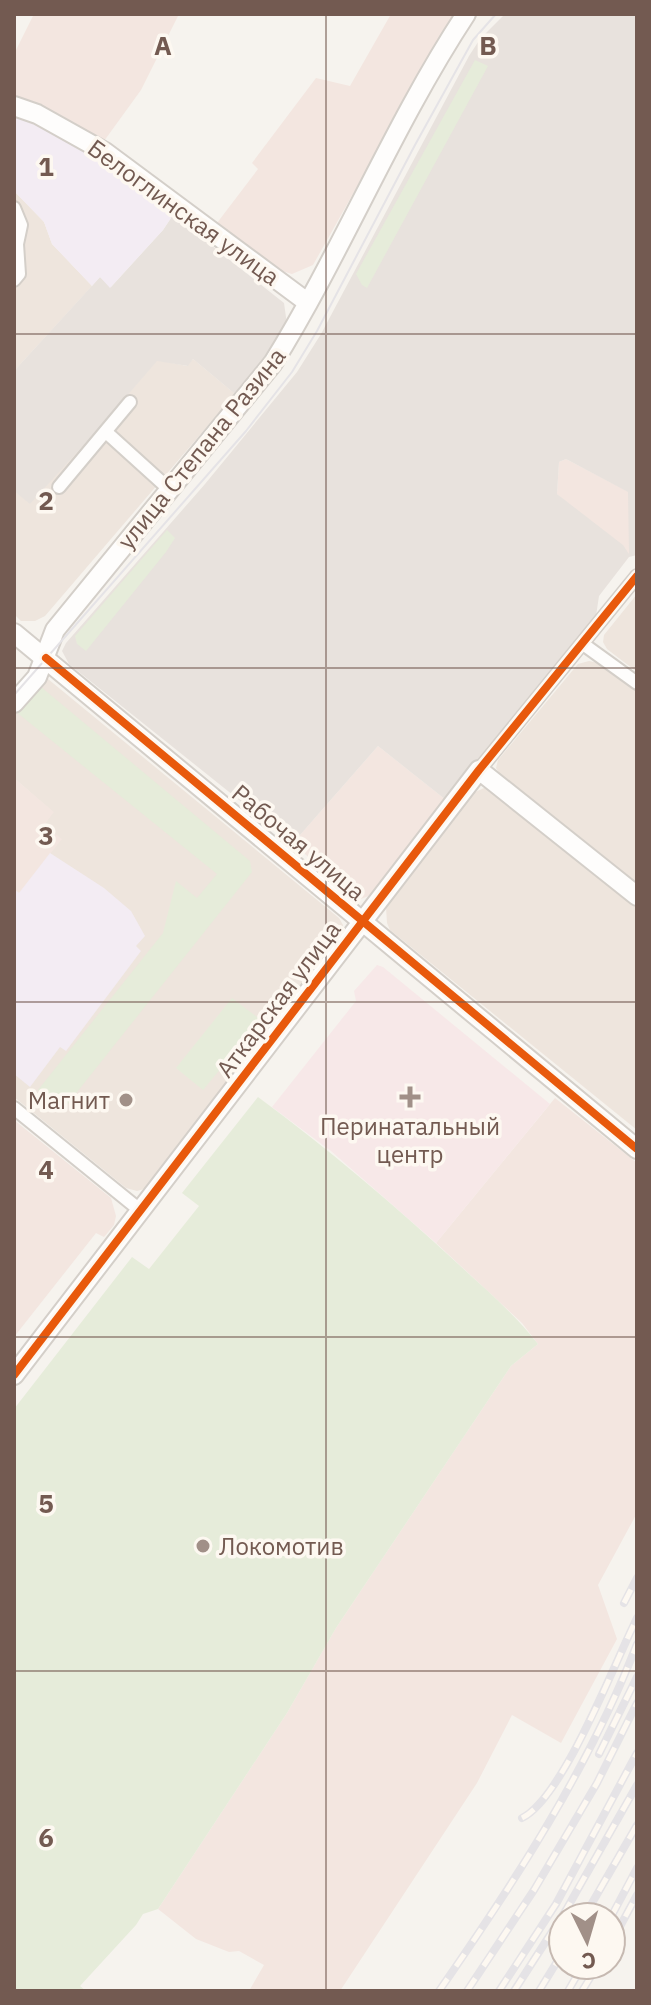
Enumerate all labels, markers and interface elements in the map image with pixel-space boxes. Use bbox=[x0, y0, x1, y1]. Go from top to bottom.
text: A bbox=[154, 28, 172, 62]
text: B bbox=[479, 28, 497, 62]
street label: Белоглинская улица bbox=[82, 132, 286, 293]
text: 1 bbox=[38, 149, 54, 183]
street label: улица Степана Разина bbox=[110, 340, 292, 555]
text: 2 bbox=[38, 483, 54, 517]
street label: Рабочая улица bbox=[226, 777, 373, 907]
text: 3 bbox=[38, 818, 54, 852]
street label: Аткарская улица bbox=[209, 914, 348, 1084]
place label: Магнит bbox=[28, 1084, 110, 1116]
marker: Перинатальный центр bbox=[399, 1086, 421, 1108]
marker: Магнит bbox=[117, 1091, 135, 1109]
place label: Перинатальный центр bbox=[320, 1110, 500, 1170]
text: 4 bbox=[38, 1152, 54, 1186]
text: 5 bbox=[38, 1486, 54, 1520]
place label: Локомотив bbox=[219, 1530, 344, 1562]
marker: Локомотив bbox=[194, 1537, 212, 1555]
text: 6 bbox=[38, 1820, 54, 1854]
north arrow bbox=[547, 1901, 627, 1981]
text: С bbox=[580, 1946, 597, 1976]

